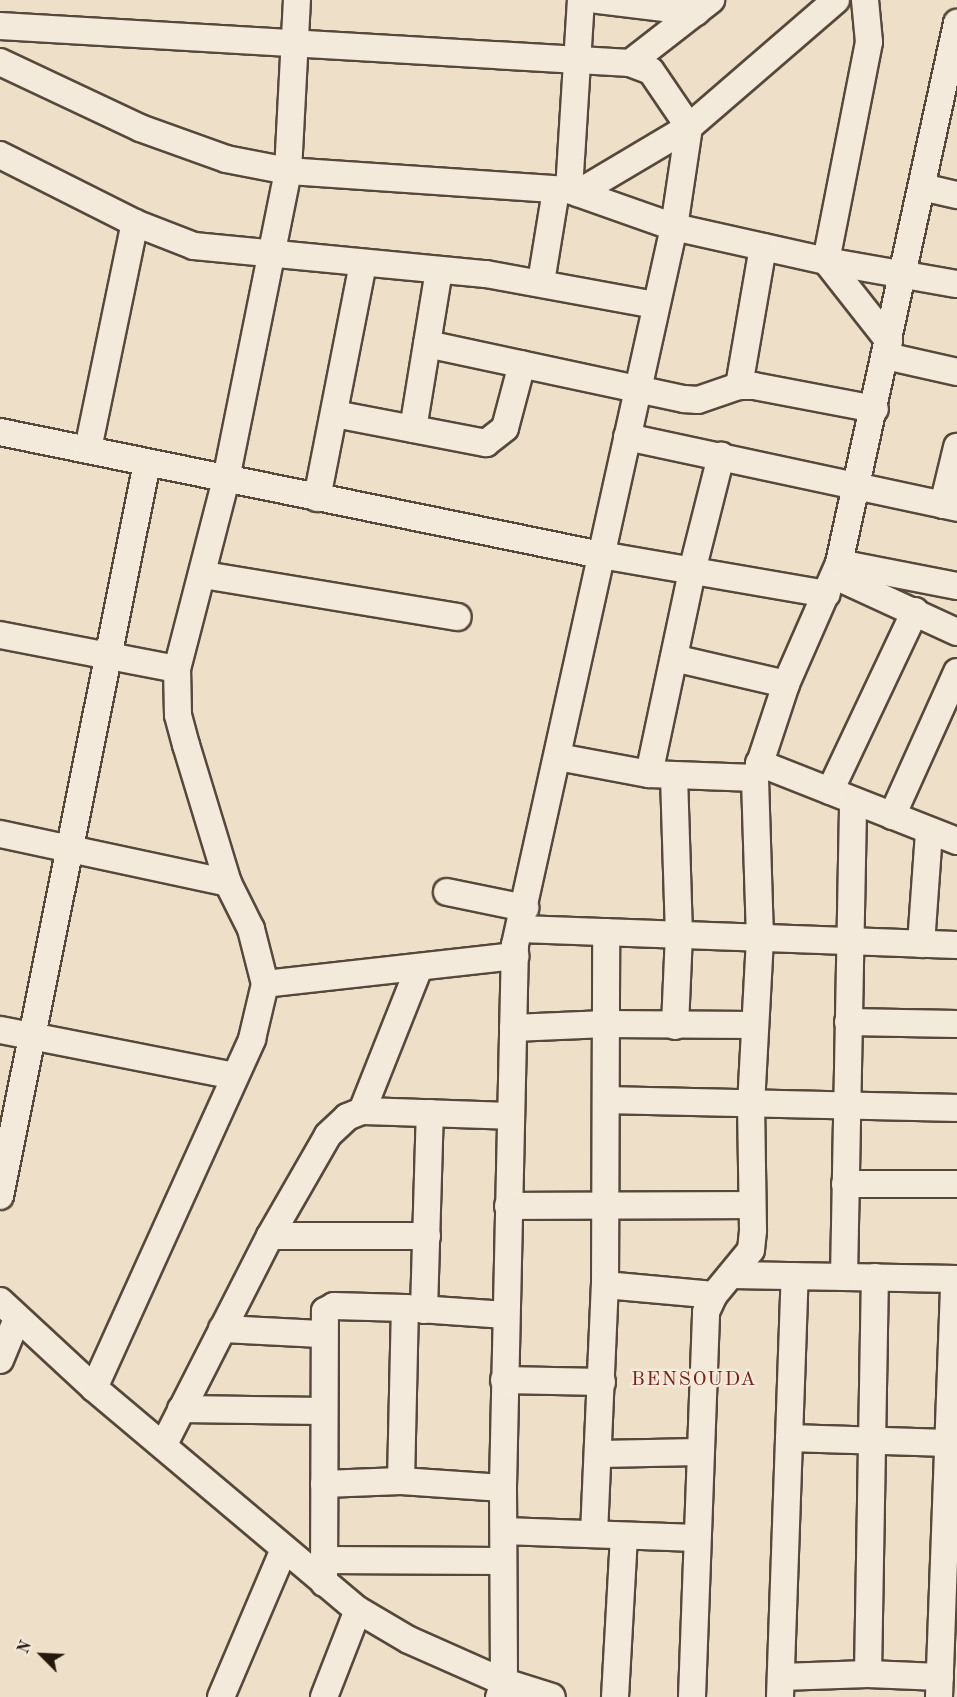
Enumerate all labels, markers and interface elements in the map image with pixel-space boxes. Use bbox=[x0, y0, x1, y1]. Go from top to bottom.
district label: BENSOUDA bbox=[631, 1368, 757, 1392]
north arrow bbox=[12, 1625, 72, 1685]
text: N bbox=[16, 1639, 35, 1657]

